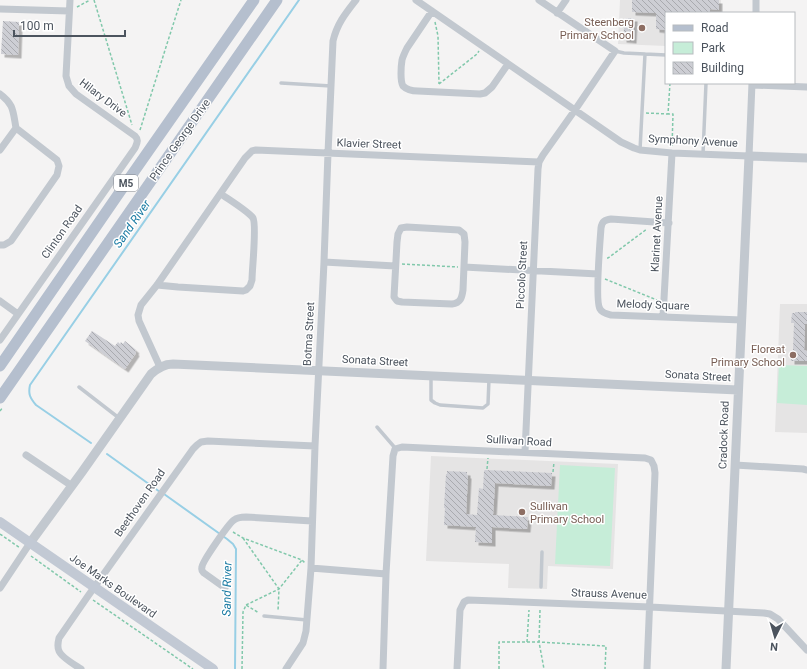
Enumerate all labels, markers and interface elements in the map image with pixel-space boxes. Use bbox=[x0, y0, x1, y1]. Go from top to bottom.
scale bar bbox=[14, 12, 125, 38]
legend bbox=[665, 12, 795, 84]
place label: Steenberg Primary School bbox=[560, 16, 634, 42]
text: 100 m bbox=[20, 19, 54, 33]
text: Road bbox=[701, 21, 729, 35]
marker: Steenberg Primary School bbox=[637, 23, 647, 33]
text: Park bbox=[701, 41, 726, 55]
text: Building bbox=[701, 61, 744, 75]
street label: Hilary Drive bbox=[77, 76, 129, 120]
street label: Prince George Drive bbox=[147, 97, 213, 183]
street label: Symphony Avenue bbox=[648, 132, 738, 150]
street label: Klavier Street bbox=[336, 136, 402, 152]
road number: M5 bbox=[114, 175, 138, 191]
street label: Klarinet Avenue bbox=[649, 195, 665, 272]
water label: Sand River bbox=[111, 197, 154, 250]
street label: Clinton Road bbox=[39, 203, 85, 261]
street label: Piccolo Street bbox=[514, 240, 530, 309]
street label: Melody Square bbox=[616, 297, 690, 313]
street label: Botma Street bbox=[301, 301, 317, 366]
place label: Floreat Primary School bbox=[711, 343, 785, 369]
marker: Floreat Primary School bbox=[788, 350, 798, 360]
street label: Sonata Street bbox=[342, 353, 409, 369]
street label: Sonata Street bbox=[665, 368, 732, 384]
street label: Cradock Road bbox=[716, 401, 732, 469]
street label: Sullivan Road bbox=[486, 433, 552, 449]
street label: Beethoven Road bbox=[112, 467, 168, 539]
place label: Sullivan Primary School bbox=[530, 500, 604, 526]
marker: Sullivan Primary School bbox=[517, 507, 527, 517]
street label: Joe Marks Boulevard bbox=[67, 551, 159, 621]
water label: Sand River bbox=[220, 560, 234, 617]
street label: Strauss Avenue bbox=[571, 586, 647, 602]
north arrow bbox=[755, 617, 795, 657]
text: N bbox=[770, 640, 779, 653]

